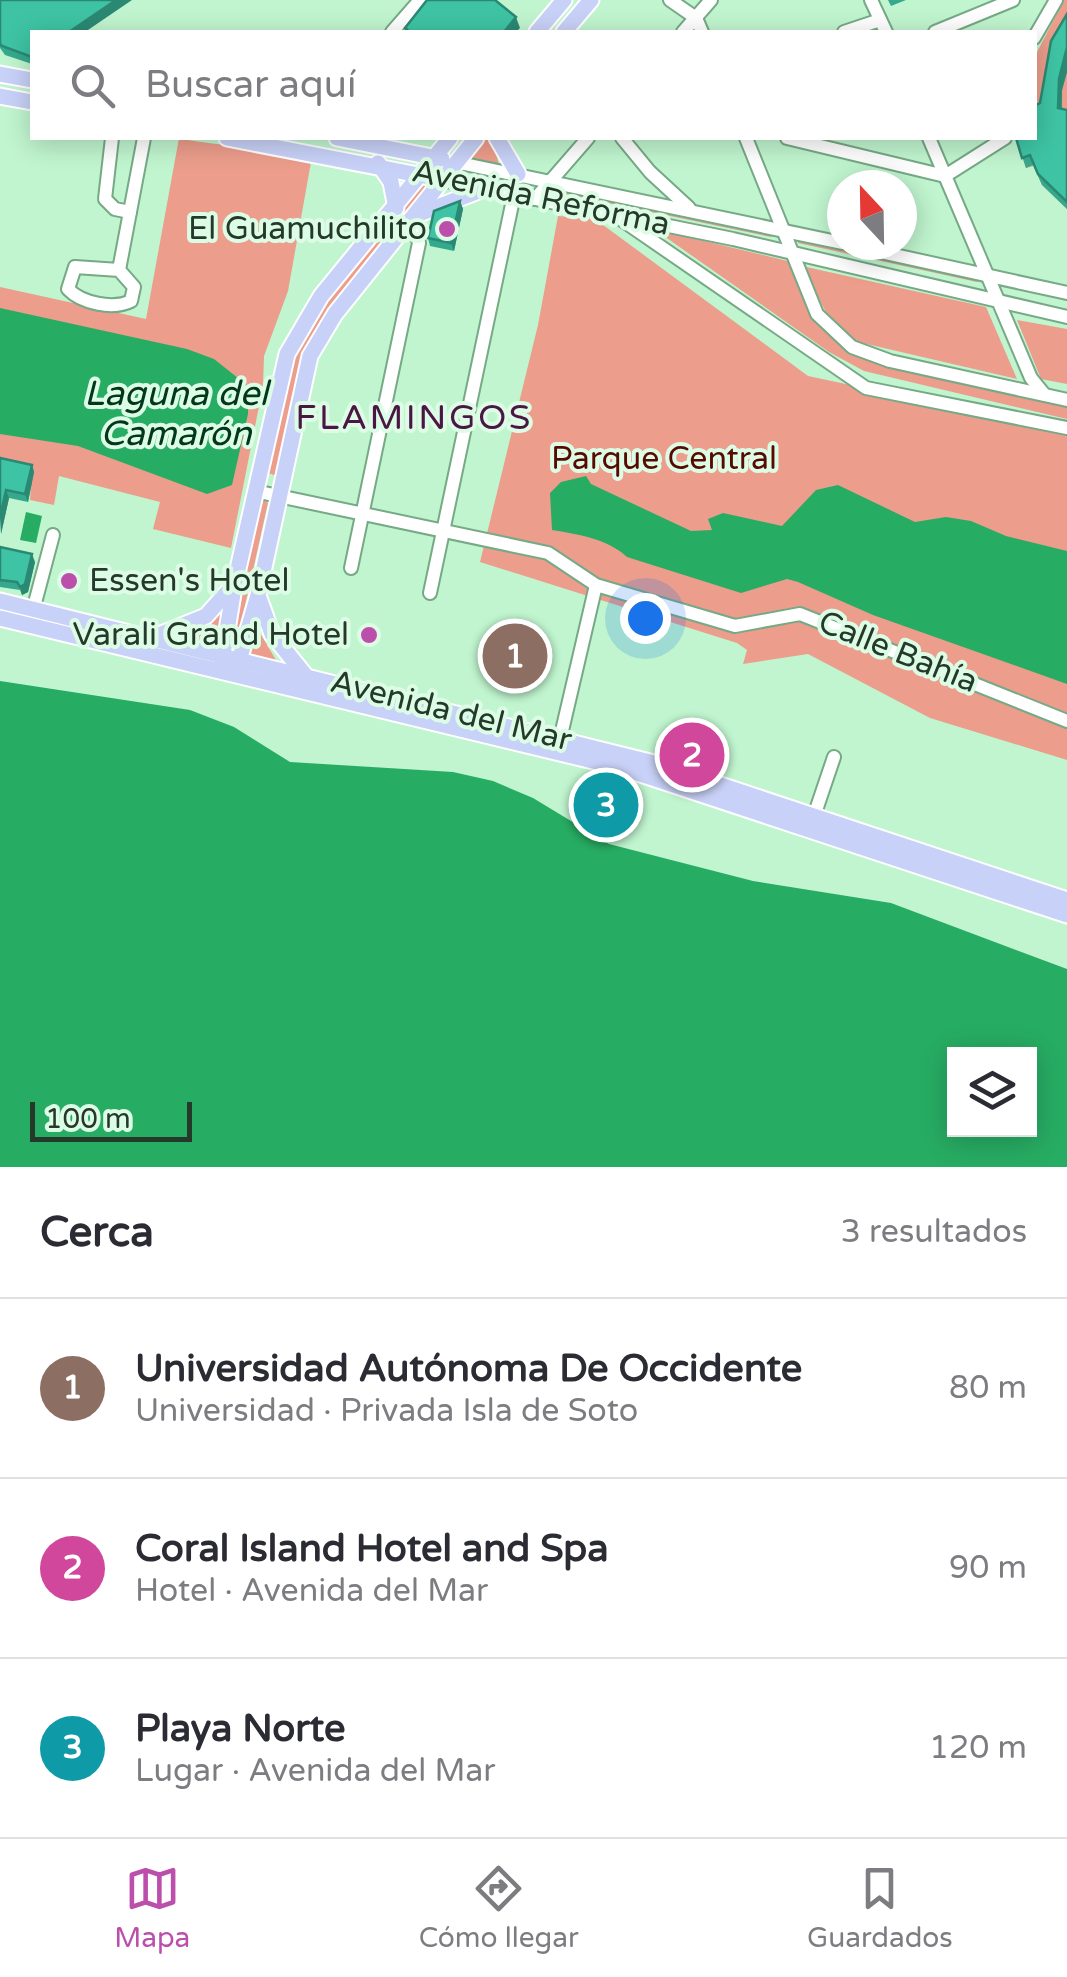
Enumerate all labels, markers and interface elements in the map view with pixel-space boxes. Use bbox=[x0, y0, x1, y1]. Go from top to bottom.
search box bbox=[30, 30, 1037, 140]
icon: search bbox=[65, 58, 120, 113]
text: Buscar aquí bbox=[145, 62, 356, 108]
street label: Avenida Reforma bbox=[409, 152, 673, 244]
north arrow bbox=[827, 170, 917, 260]
place label: El Guamuchilito bbox=[188, 210, 427, 248]
marker: El Guamuchilito bbox=[436, 218, 458, 240]
water label: Laguna del Camarón bbox=[84, 373, 272, 455]
district label: FLAMINGOS bbox=[295, 397, 533, 439]
park label: Parque Central bbox=[551, 440, 777, 478]
place label: Essen's Hotel bbox=[89, 562, 289, 600]
marker: Essen's Hotel bbox=[58, 570, 80, 592]
your location bbox=[620, 593, 671, 644]
street label: Calle Bahía bbox=[813, 603, 983, 701]
place label: Varali Grand Hotel bbox=[72, 616, 349, 654]
pin: 1 bbox=[482, 618, 548, 694]
marker: Varali Grand Hotel bbox=[358, 624, 380, 646]
street label: Avenida del Mar bbox=[326, 663, 576, 760]
pin: 2 bbox=[660, 718, 724, 792]
pin: 3 bbox=[574, 768, 638, 842]
map controls bbox=[947, 1047, 1037, 1137]
button: layers bbox=[947, 1047, 1037, 1137]
scale bar bbox=[30, 1097, 192, 1142]
text: 100 m bbox=[45, 1102, 131, 1136]
text: Cerca bbox=[40, 1207, 154, 1258]
text: 3 resultados bbox=[841, 1213, 1027, 1251]
text: Universidad Autónoma De Occidente bbox=[135, 1346, 802, 1392]
text: 1 bbox=[62, 1369, 83, 1407]
text: 80 m bbox=[949, 1369, 1027, 1407]
text: Universidad · Privada Isla de Soto bbox=[135, 1392, 638, 1430]
text: Coral Island Hotel and Spa bbox=[135, 1526, 609, 1572]
text: 2 bbox=[62, 1549, 83, 1587]
text: 90 m bbox=[949, 1549, 1027, 1587]
text: Hotel · Avenida del Mar bbox=[135, 1572, 488, 1610]
text: Playa Norte bbox=[135, 1706, 346, 1752]
text: 3 bbox=[62, 1729, 83, 1767]
text: 120 m bbox=[929, 1729, 1027, 1767]
text: Lugar · Avenida del Mar bbox=[135, 1752, 496, 1790]
tab: Mapa bbox=[114, 1861, 190, 1955]
tab: Cómo llegar bbox=[419, 1861, 579, 1955]
tab: Guardados bbox=[807, 1861, 953, 1955]

